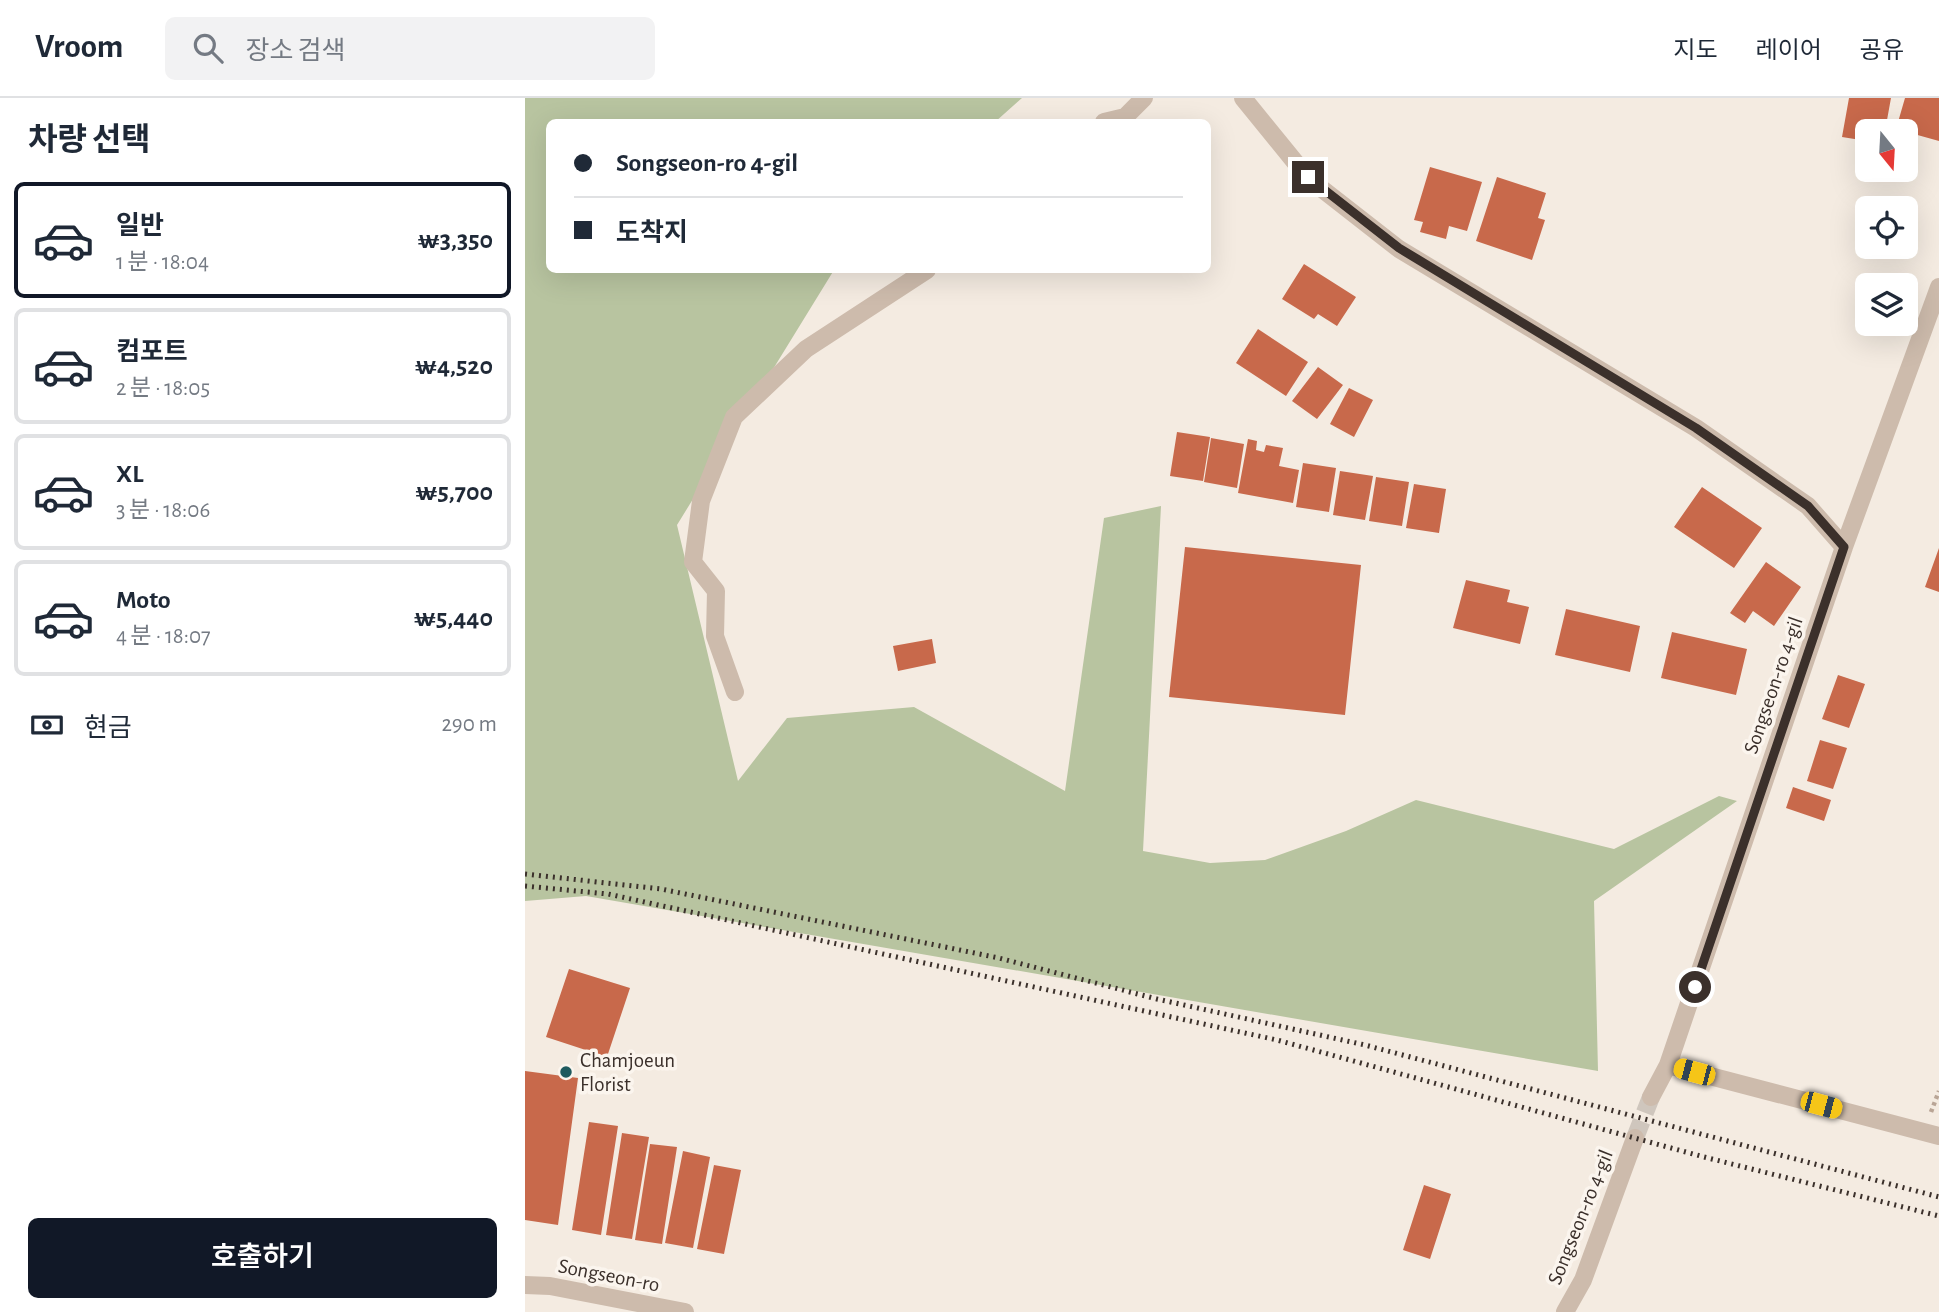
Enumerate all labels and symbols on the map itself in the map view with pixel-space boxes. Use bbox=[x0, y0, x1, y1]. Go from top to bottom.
north arrow bbox=[1855, 119, 1918, 182]
route end bbox=[1292, 161, 1324, 193]
street label: Songseon-ro 4-gil bbox=[1740, 614, 1807, 756]
route start bbox=[1679, 971, 1711, 1003]
place label: Chamjoeun Florist bbox=[580, 1050, 675, 1095]
car bbox=[1671, 1056, 1718, 1088]
marker: Chamjoeun Florist bbox=[558, 1064, 574, 1080]
car bbox=[1798, 1089, 1845, 1121]
street label: Songseon-ro 4-gil bbox=[1544, 1147, 1617, 1287]
street label: Songseon-ro bbox=[557, 1255, 661, 1296]

